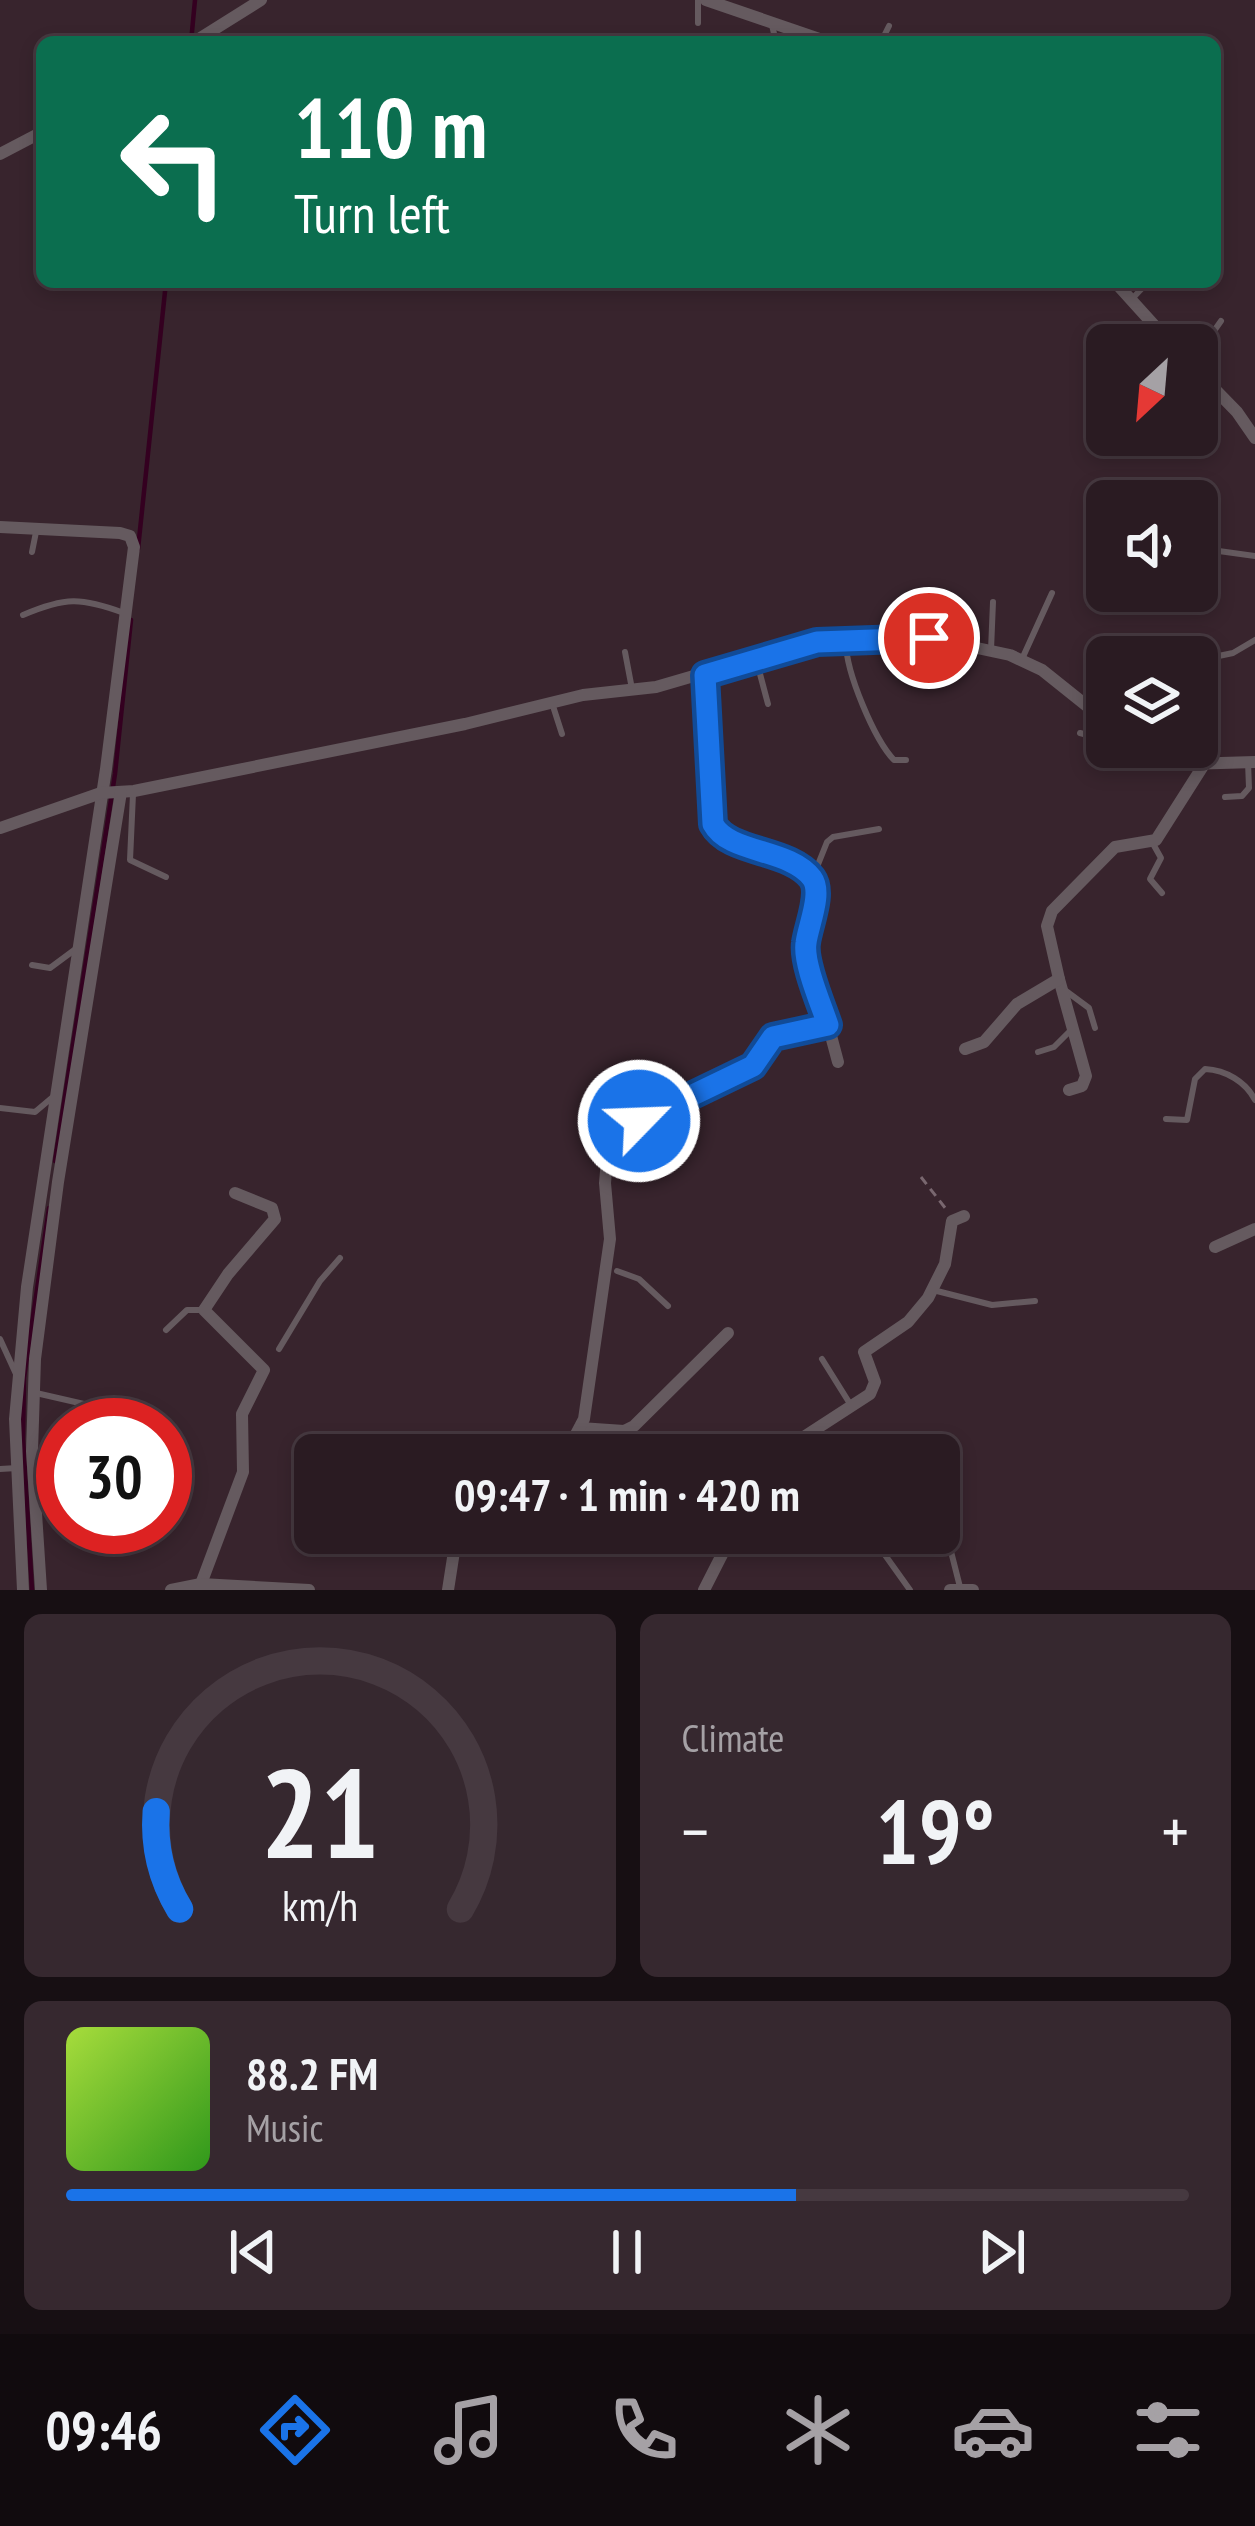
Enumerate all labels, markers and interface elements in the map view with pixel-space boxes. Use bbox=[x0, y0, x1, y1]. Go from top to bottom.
text: 110 m bbox=[294, 72, 487, 181]
icon: left bbox=[96, 84, 252, 240]
text: Turn left bbox=[294, 178, 450, 248]
north arrow bbox=[1086, 324, 1218, 456]
map controls bbox=[1086, 324, 1218, 768]
button: sound bbox=[1086, 480, 1218, 612]
pin bbox=[878, 587, 980, 689]
icon: arrive bbox=[896, 605, 962, 671]
button: layers bbox=[1086, 636, 1218, 768]
position arrow bbox=[576, 1058, 702, 1184]
speed limit sign: 30 bbox=[36, 1398, 192, 1554]
text: 09:47 · 1 min · 420 m bbox=[454, 1465, 800, 1523]
text: Climate bbox=[682, 1712, 784, 1763]
text: 21 bbox=[260, 1731, 379, 1892]
text: 19° bbox=[876, 1772, 995, 1889]
text: − bbox=[682, 1788, 709, 1873]
text: + bbox=[1162, 1788, 1189, 1873]
text: km/h bbox=[282, 1876, 358, 1932]
text: 88.2 FM bbox=[246, 2044, 378, 2102]
text: Music bbox=[246, 2102, 323, 2153]
icon: previous bbox=[220, 2219, 286, 2285]
icon: pause bbox=[594, 2219, 660, 2285]
icon: next bbox=[969, 2219, 1035, 2285]
icon: directions bbox=[253, 2388, 337, 2472]
icon: music bbox=[427, 2388, 511, 2472]
icon: phone bbox=[602, 2388, 686, 2472]
icon: climate bbox=[776, 2388, 860, 2472]
icon: car bbox=[951, 2388, 1035, 2472]
icon: filters bbox=[1126, 2388, 1210, 2472]
text: 09:46 bbox=[45, 2395, 162, 2465]

